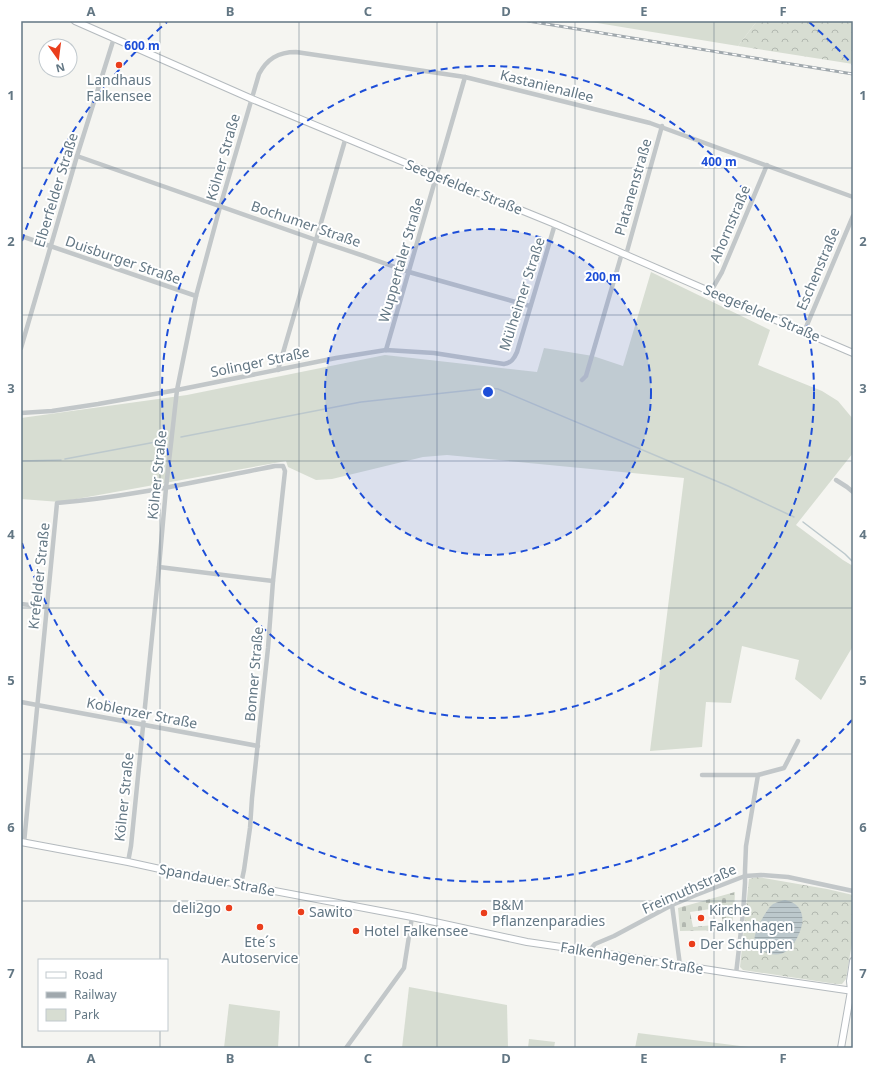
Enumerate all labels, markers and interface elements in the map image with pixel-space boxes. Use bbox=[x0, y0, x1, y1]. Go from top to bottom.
text: A bbox=[87, 2, 96, 20]
text: B bbox=[226, 2, 234, 20]
text: C bbox=[364, 2, 372, 20]
text: D bbox=[501, 2, 511, 20]
text: E bbox=[640, 2, 648, 20]
text: F bbox=[779, 2, 787, 20]
text: 600 m bbox=[124, 37, 160, 54]
north arrow bbox=[38, 38, 78, 78]
text: N bbox=[54, 60, 67, 77]
marker: Landhaus Falkensee bbox=[114, 60, 124, 70]
street label: Kastanienallee bbox=[498, 65, 596, 106]
place label: Landhaus Falkensee bbox=[86, 70, 152, 105]
text: 1 bbox=[7, 86, 15, 104]
text: 1 bbox=[859, 86, 867, 104]
street label: Kölner Straße bbox=[201, 111, 244, 203]
street label: Elberfelder Straße bbox=[29, 130, 82, 249]
street label: Platanenstraße bbox=[610, 136, 655, 237]
text: 400 m bbox=[701, 153, 737, 170]
street label: Seegefelder Straße bbox=[403, 154, 526, 219]
street label: Ahornstraße bbox=[705, 182, 754, 265]
street label: Wuppertaler Straße bbox=[374, 195, 427, 325]
street label: Bochumer Straße bbox=[249, 196, 364, 251]
street label: Eschenstraße bbox=[792, 224, 844, 313]
street label: Duisburger Straße bbox=[63, 231, 183, 288]
text: 2 bbox=[7, 232, 15, 250]
text: 2 bbox=[859, 232, 867, 250]
street label: Mülheimer Straße bbox=[494, 235, 549, 353]
text: 200 m bbox=[585, 268, 621, 285]
street label: Seegefelder Straße bbox=[701, 279, 824, 346]
street label: Solinger Straße bbox=[209, 342, 311, 381]
text: 3 bbox=[7, 379, 15, 397]
text: 3 bbox=[859, 379, 867, 397]
centre of rings bbox=[481, 385, 495, 399]
street label: Kölner Straße bbox=[142, 429, 171, 520]
street label: Krefelder Straße bbox=[23, 522, 54, 630]
text: 4 bbox=[7, 525, 15, 543]
text: 4 bbox=[859, 525, 867, 543]
street label: Bonner Straße bbox=[240, 626, 267, 722]
text: 5 bbox=[7, 671, 15, 689]
text: 5 bbox=[859, 671, 867, 689]
street label: Koblenzer Straße bbox=[85, 692, 199, 733]
street label: Kölner Straße bbox=[109, 751, 138, 842]
text: 6 bbox=[7, 818, 15, 836]
text: 6 bbox=[859, 818, 867, 836]
street label: Spandauer Straße bbox=[157, 859, 277, 900]
street label: Freimuthstraße bbox=[639, 859, 739, 918]
place label: B&M Pflanzenparadies bbox=[492, 895, 605, 930]
place label: deli2go bbox=[172, 898, 221, 917]
place label: Kirche Falkenhagen bbox=[709, 900, 793, 935]
place label: Sawito bbox=[309, 902, 353, 921]
marker: deli2go bbox=[224, 903, 234, 913]
marker: Sawito bbox=[296, 907, 306, 917]
marker: B&M Pflanzenparadies bbox=[479, 908, 489, 918]
marker: Kirche Falkenhagen bbox=[696, 913, 706, 923]
place label: Hotel Falkensee bbox=[364, 921, 468, 940]
marker: Ete´s Autoservice bbox=[255, 922, 265, 932]
marker: Hotel Falkensee bbox=[351, 926, 361, 936]
place label: Ete´s Autoservice bbox=[222, 932, 299, 967]
place label: Der Schuppen bbox=[700, 934, 793, 953]
street label: Falkenhagener Straße bbox=[559, 937, 705, 978]
marker: Der Schuppen bbox=[687, 939, 697, 949]
legend bbox=[38, 959, 168, 1031]
text: 7 bbox=[7, 964, 15, 982]
text: 7 bbox=[859, 964, 867, 982]
text: Road bbox=[74, 966, 103, 983]
text: Railway bbox=[74, 986, 118, 1003]
text: Park bbox=[74, 1006, 100, 1023]
text: A bbox=[87, 1049, 96, 1067]
text: B bbox=[226, 1049, 234, 1067]
text: C bbox=[364, 1049, 372, 1067]
text: D bbox=[501, 1049, 511, 1067]
text: E bbox=[640, 1049, 648, 1067]
text: F bbox=[779, 1049, 787, 1067]

